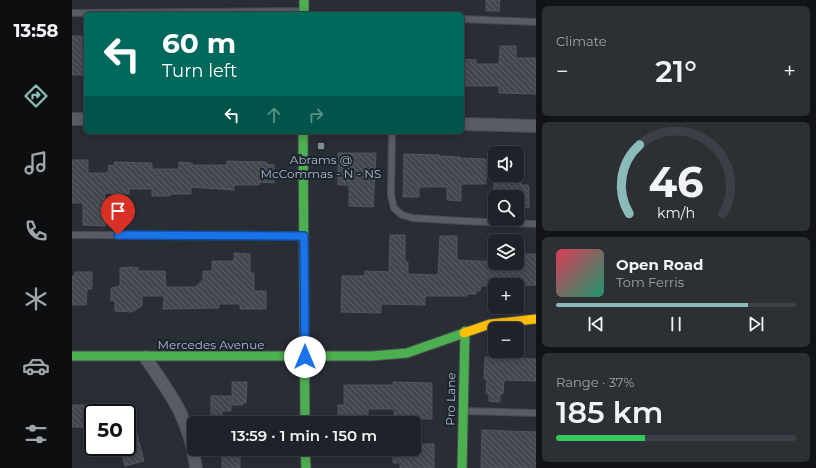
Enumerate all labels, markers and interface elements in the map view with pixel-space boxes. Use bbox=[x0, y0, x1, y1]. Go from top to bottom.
text: 13:58 bbox=[13, 20, 59, 42]
text: 60 m bbox=[162, 26, 236, 60]
icon: left bbox=[96, 28, 148, 80]
text: Climate bbox=[556, 33, 607, 49]
text: 21° bbox=[655, 53, 697, 90]
text: − bbox=[556, 58, 569, 85]
text: + bbox=[783, 58, 796, 85]
text: Turn left bbox=[162, 60, 237, 82]
icon: directions bbox=[22, 82, 50, 110]
icon: left bbox=[221, 104, 243, 126]
icon: ahead bbox=[263, 104, 285, 126]
icon: right bbox=[305, 104, 327, 126]
marker: Abrams @ McCommas - N - NS bbox=[316, 141, 326, 151]
map controls bbox=[488, 146, 524, 358]
button: sound bbox=[488, 146, 524, 182]
icon: music bbox=[22, 149, 50, 177]
place label: Abrams @ McCommas - N - NS bbox=[260, 152, 382, 181]
text: 46 bbox=[648, 157, 704, 207]
button: search bbox=[488, 190, 524, 226]
pin bbox=[101, 194, 135, 235]
icon: arrive bbox=[107, 200, 129, 222]
text: km/h bbox=[657, 204, 695, 222]
icon: phone bbox=[22, 217, 50, 245]
button: layers bbox=[488, 234, 524, 270]
text: Open Road bbox=[616, 255, 704, 274]
text: Tom Ferris bbox=[616, 274, 684, 290]
button: + bbox=[488, 278, 524, 314]
icon: climate bbox=[22, 285, 50, 313]
icon: previous bbox=[585, 313, 607, 335]
icon: pause bbox=[665, 313, 687, 335]
icon: next bbox=[745, 313, 767, 335]
button: − bbox=[488, 322, 524, 358]
position arrow bbox=[284, 336, 326, 378]
street label: Mercedes Avenue bbox=[158, 337, 264, 352]
icon: car bbox=[22, 352, 50, 380]
street label: Pro Lane bbox=[443, 372, 458, 426]
text: Range · 37% bbox=[556, 374, 634, 390]
text: 185 km bbox=[556, 394, 663, 431]
speed limit sign: 50 bbox=[84, 404, 136, 456]
icon: filters bbox=[22, 420, 50, 448]
text: 13:59 · 1 min · 150 m bbox=[231, 426, 377, 445]

